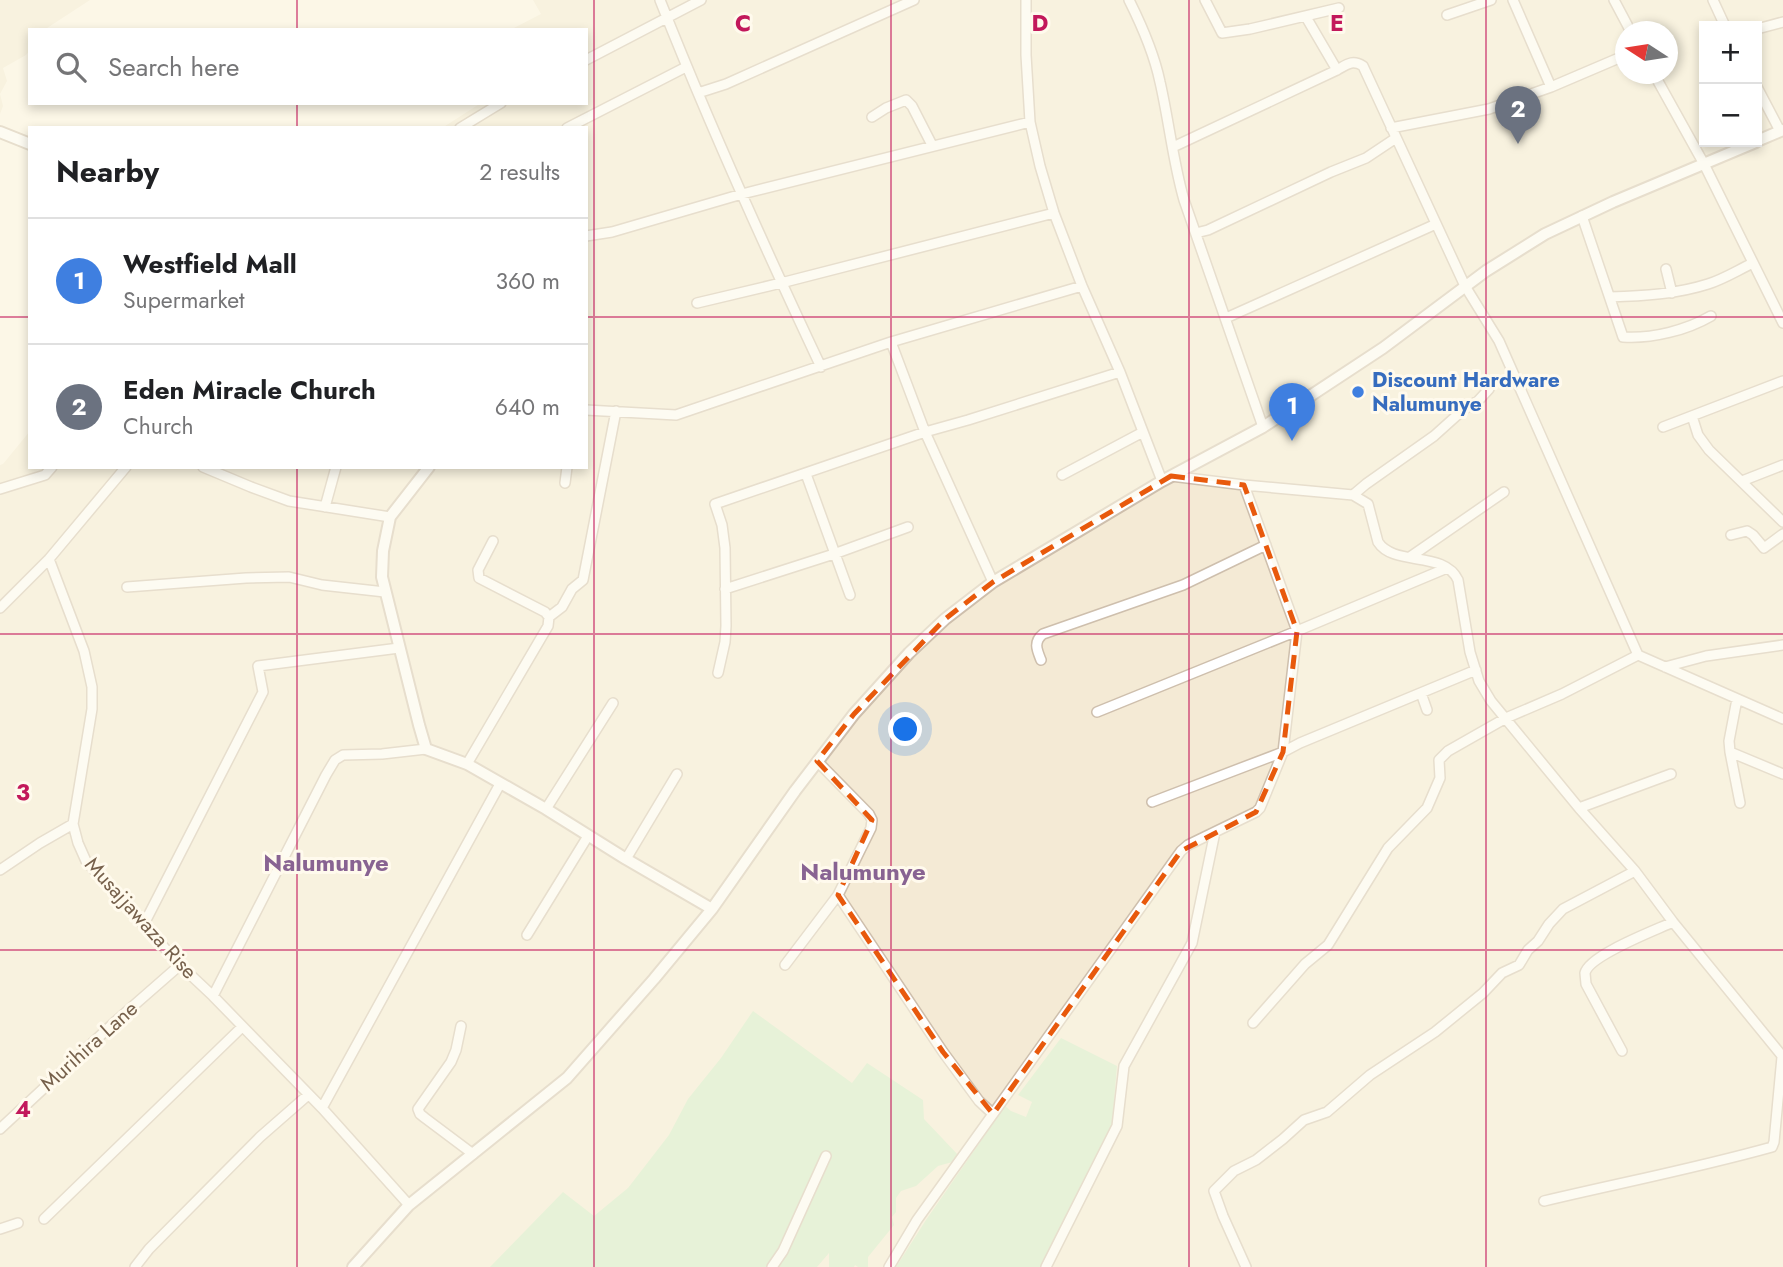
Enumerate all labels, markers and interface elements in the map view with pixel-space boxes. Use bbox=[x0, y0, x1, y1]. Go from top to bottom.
text: C bbox=[735, 6, 751, 40]
text: D bbox=[1032, 6, 1049, 40]
text: E bbox=[1330, 6, 1344, 40]
north arrow bbox=[1615, 21, 1678, 84]
map controls bbox=[1699, 21, 1762, 147]
button: + bbox=[1699, 21, 1762, 84]
search box bbox=[28, 28, 588, 105]
icon: search bbox=[52, 48, 90, 86]
text: Search here bbox=[108, 48, 240, 86]
button: − bbox=[1699, 84, 1762, 147]
pin: 2 bbox=[1495, 86, 1541, 144]
text: Nearby bbox=[56, 150, 159, 193]
text: 2 results bbox=[479, 155, 560, 189]
text: Westfield Mall bbox=[123, 245, 297, 283]
text: 1 bbox=[73, 264, 85, 298]
text: 360 m bbox=[496, 264, 560, 298]
text: Supermarket bbox=[123, 283, 245, 317]
place label: Discount Hardware Nalumunye bbox=[1372, 365, 1560, 419]
text: Eden Miracle Church bbox=[123, 371, 376, 409]
pin: 1 bbox=[1269, 383, 1315, 441]
marker: Discount Hardware Nalumunye bbox=[1350, 384, 1366, 400]
text: 2 bbox=[71, 390, 87, 424]
text: 640 m bbox=[495, 390, 560, 424]
text: Church bbox=[123, 409, 194, 443]
your location bbox=[888, 712, 922, 746]
text: 3 bbox=[16, 775, 30, 809]
district label: Nalumunye bbox=[263, 845, 389, 880]
street label: Musajjawaza Rise bbox=[78, 850, 204, 986]
district label: Nalumunye bbox=[800, 854, 926, 889]
street label: Murihira Lane bbox=[34, 994, 145, 1098]
text: 4 bbox=[15, 1092, 31, 1126]

